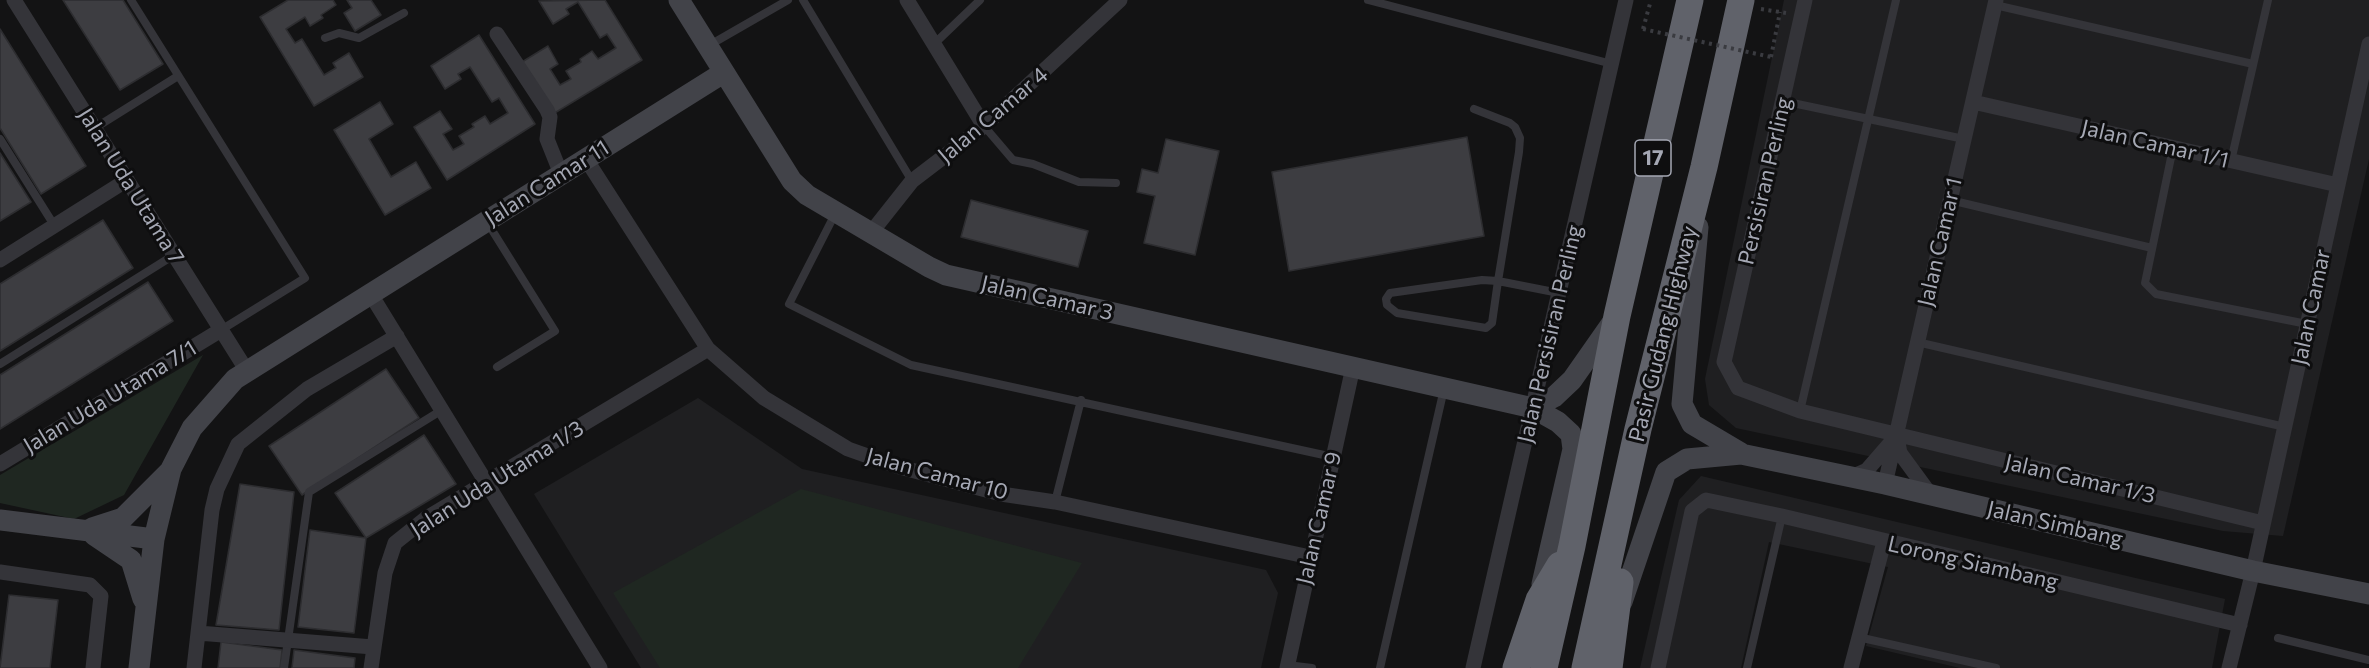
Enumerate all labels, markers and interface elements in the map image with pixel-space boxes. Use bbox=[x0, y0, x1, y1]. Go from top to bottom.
street label: Jalan Camar 4 bbox=[933, 61, 1053, 169]
street label: Persisiran Perling bbox=[1733, 95, 1797, 267]
street label: Jalan Uda Utama 7 bbox=[72, 103, 190, 269]
street label: Jalan Camar 1/1 bbox=[2079, 114, 2231, 174]
street label: Jalan Camar 11 bbox=[480, 134, 614, 232]
road number: 17 bbox=[1635, 140, 1671, 176]
street label: Jalan Camar 1 bbox=[1912, 175, 1968, 309]
street label: Jalan Persisiran Perling bbox=[1512, 222, 1588, 446]
street label: Pasir Gudang Highway bbox=[1623, 223, 1703, 445]
street label: Jalan Camar bbox=[2286, 247, 2336, 367]
street label: Jalan Camar 3 bbox=[978, 270, 1116, 326]
street label: Jalan Uda Utama 7/1 bbox=[19, 335, 201, 459]
street label: Jalan Uda Utama 1/3 bbox=[405, 415, 589, 543]
street label: Jalan Camar 10 bbox=[863, 442, 1011, 506]
street label: Jalan Camar 9 bbox=[1291, 449, 1347, 587]
street label: Jalan Camar 1/3 bbox=[2002, 449, 2158, 509]
street label: Jalan Simbang bbox=[1984, 496, 2126, 552]
street label: Lorong Siambang bbox=[1885, 531, 2061, 595]

